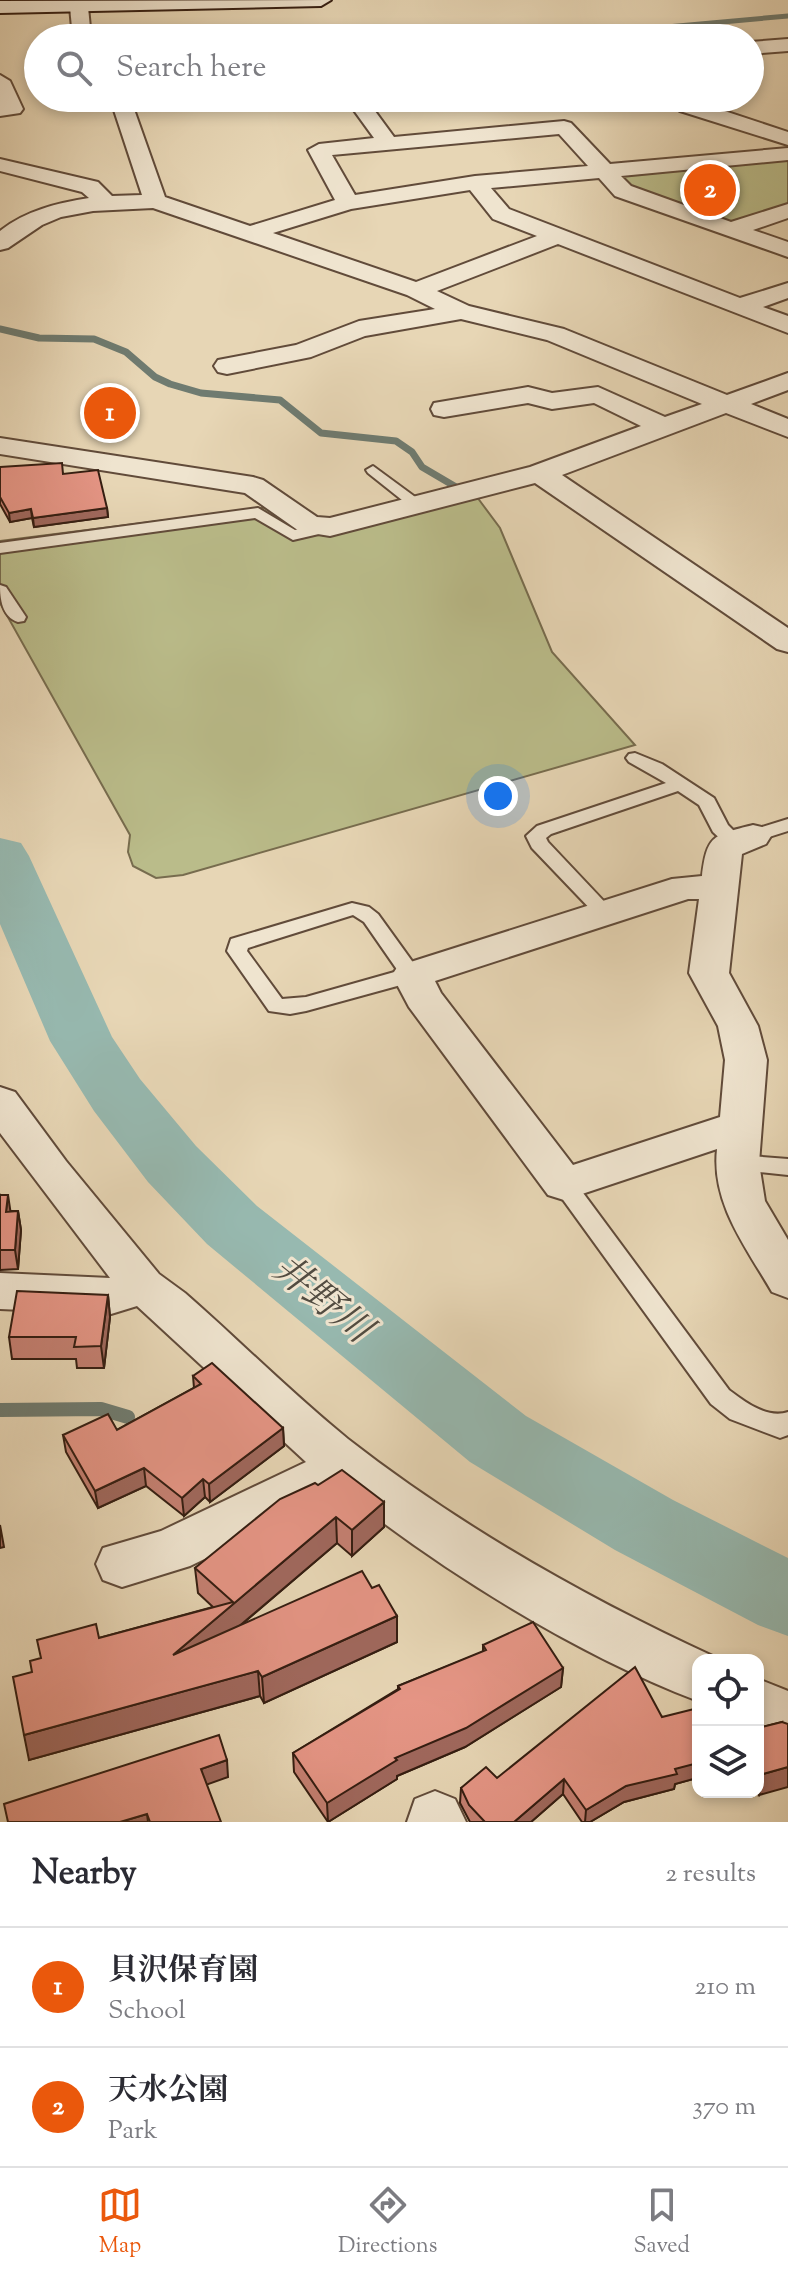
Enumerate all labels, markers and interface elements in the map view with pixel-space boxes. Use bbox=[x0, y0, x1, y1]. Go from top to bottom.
search box bbox=[24, 24, 764, 112]
icon: search bbox=[52, 46, 96, 90]
text: Search here bbox=[116, 47, 266, 90]
pin: 2 bbox=[684, 160, 736, 220]
pin: 1 bbox=[84, 383, 136, 443]
your location bbox=[478, 776, 518, 816]
water label: 井野川 bbox=[259, 1244, 385, 1360]
map controls bbox=[692, 1654, 764, 1798]
button: locate bbox=[692, 1654, 764, 1726]
button: layers bbox=[692, 1726, 764, 1798]
text: Nearby bbox=[32, 1850, 137, 1899]
text: 2 results bbox=[665, 1856, 756, 1893]
text: 貝沢保育園 bbox=[108, 1950, 258, 1993]
text: 1 bbox=[54, 1969, 62, 2006]
text: 210 m bbox=[694, 1969, 756, 2006]
text: School bbox=[108, 1993, 186, 2030]
text: 天水公園 bbox=[108, 2070, 228, 2113]
text: 2 bbox=[52, 2089, 64, 2126]
text: 370 m bbox=[692, 2089, 756, 2126]
text: Park bbox=[108, 2113, 158, 2150]
tab: Map bbox=[98, 2183, 142, 2263]
tab: Directions bbox=[338, 2183, 437, 2263]
tab: Saved bbox=[633, 2183, 690, 2263]

